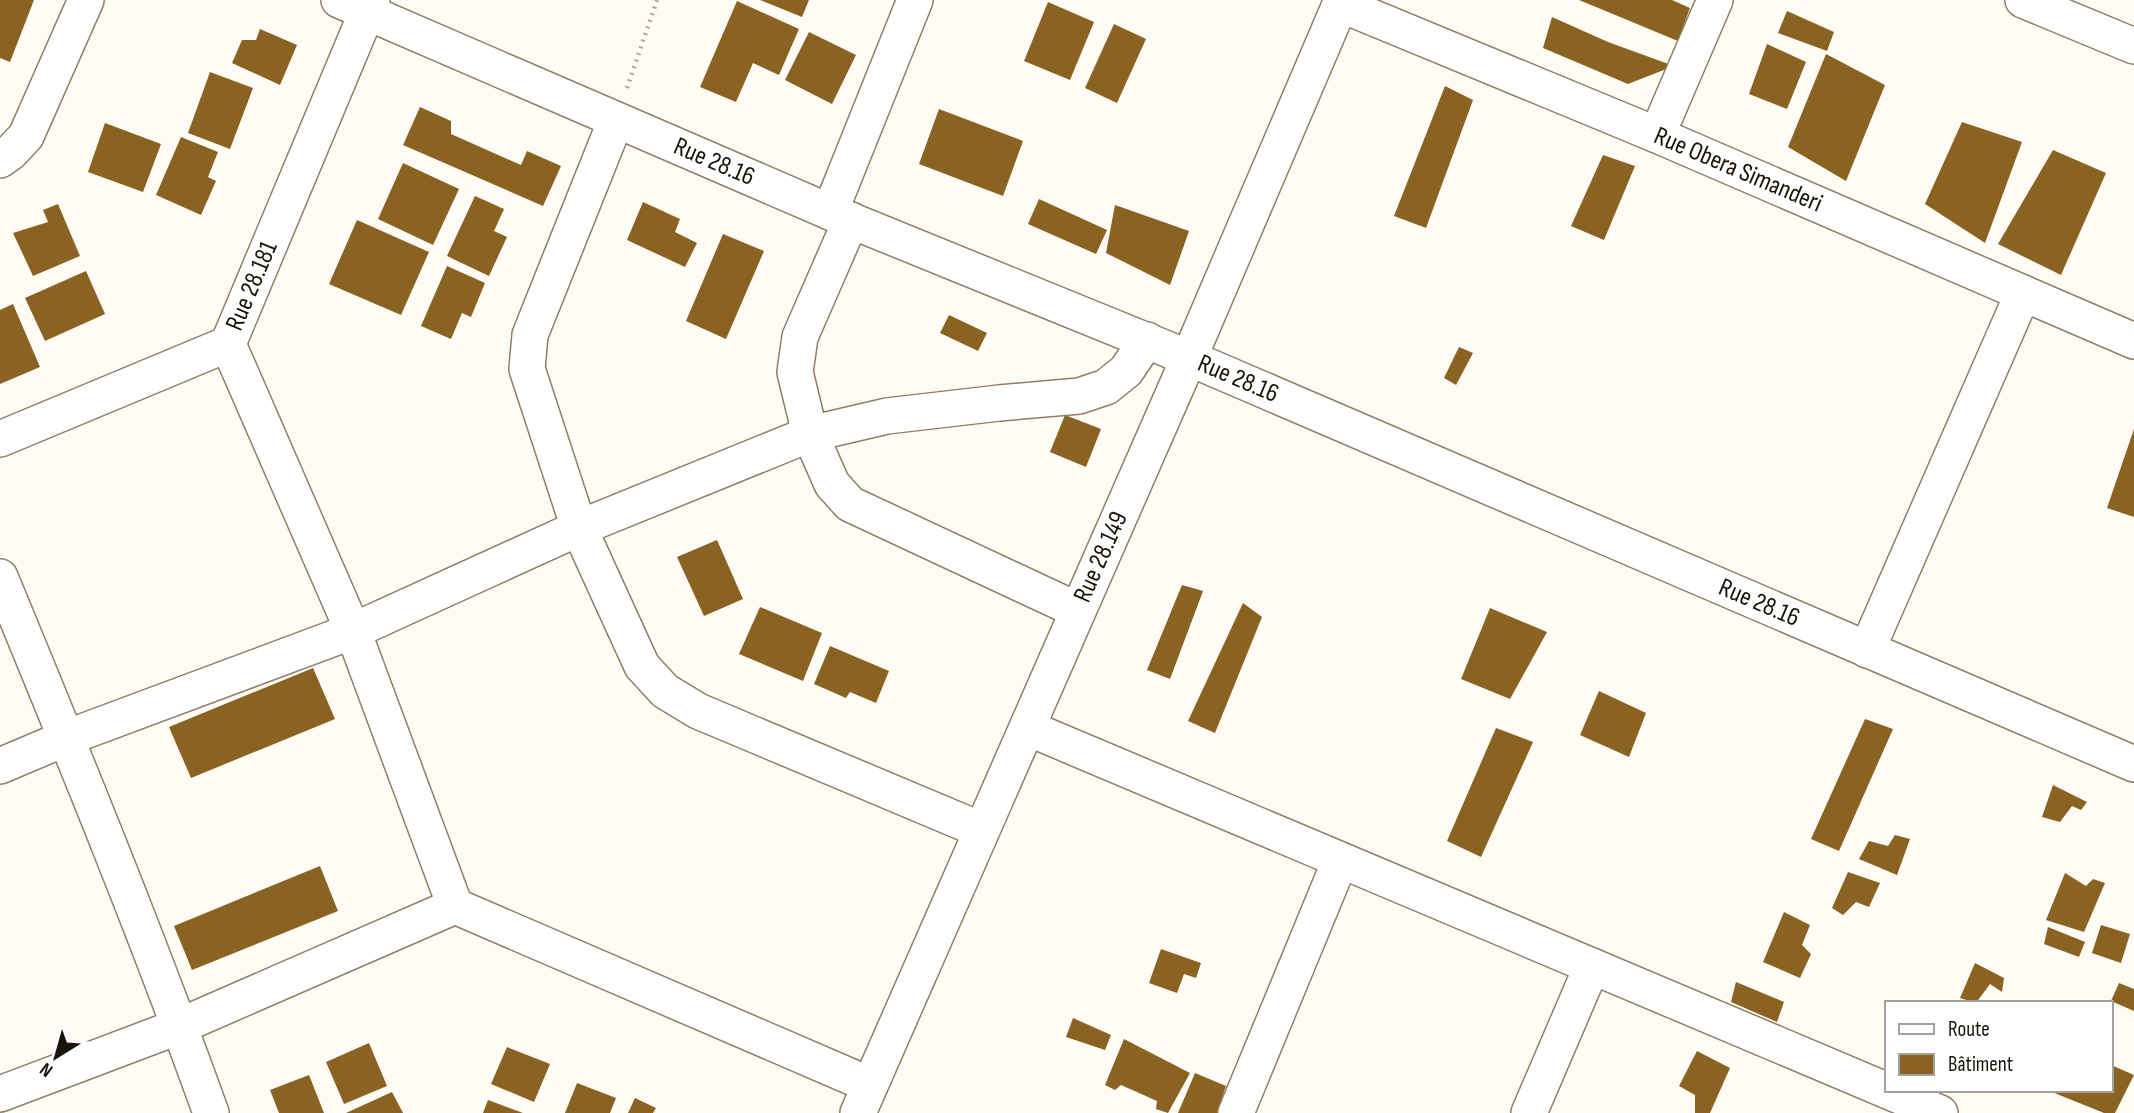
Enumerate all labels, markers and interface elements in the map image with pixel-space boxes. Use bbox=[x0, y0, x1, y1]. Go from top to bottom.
street label: Rue Obera Simanderi bbox=[1649, 121, 1827, 219]
street label: Rue 28.16 bbox=[669, 131, 759, 193]
street label: Rue 28.181 bbox=[219, 237, 285, 335]
street label: Rue 28.16 bbox=[1193, 348, 1283, 410]
street label: Rue 28.149 bbox=[1067, 507, 1135, 607]
street label: Rue 28.16 bbox=[1714, 572, 1804, 634]
legend bbox=[1885, 1001, 2113, 1092]
text: Route bbox=[1948, 1017, 1990, 1042]
north arrow bbox=[21, 1022, 91, 1092]
text: Bâtiment bbox=[1948, 1052, 2013, 1077]
text: N bbox=[36, 1057, 58, 1082]

